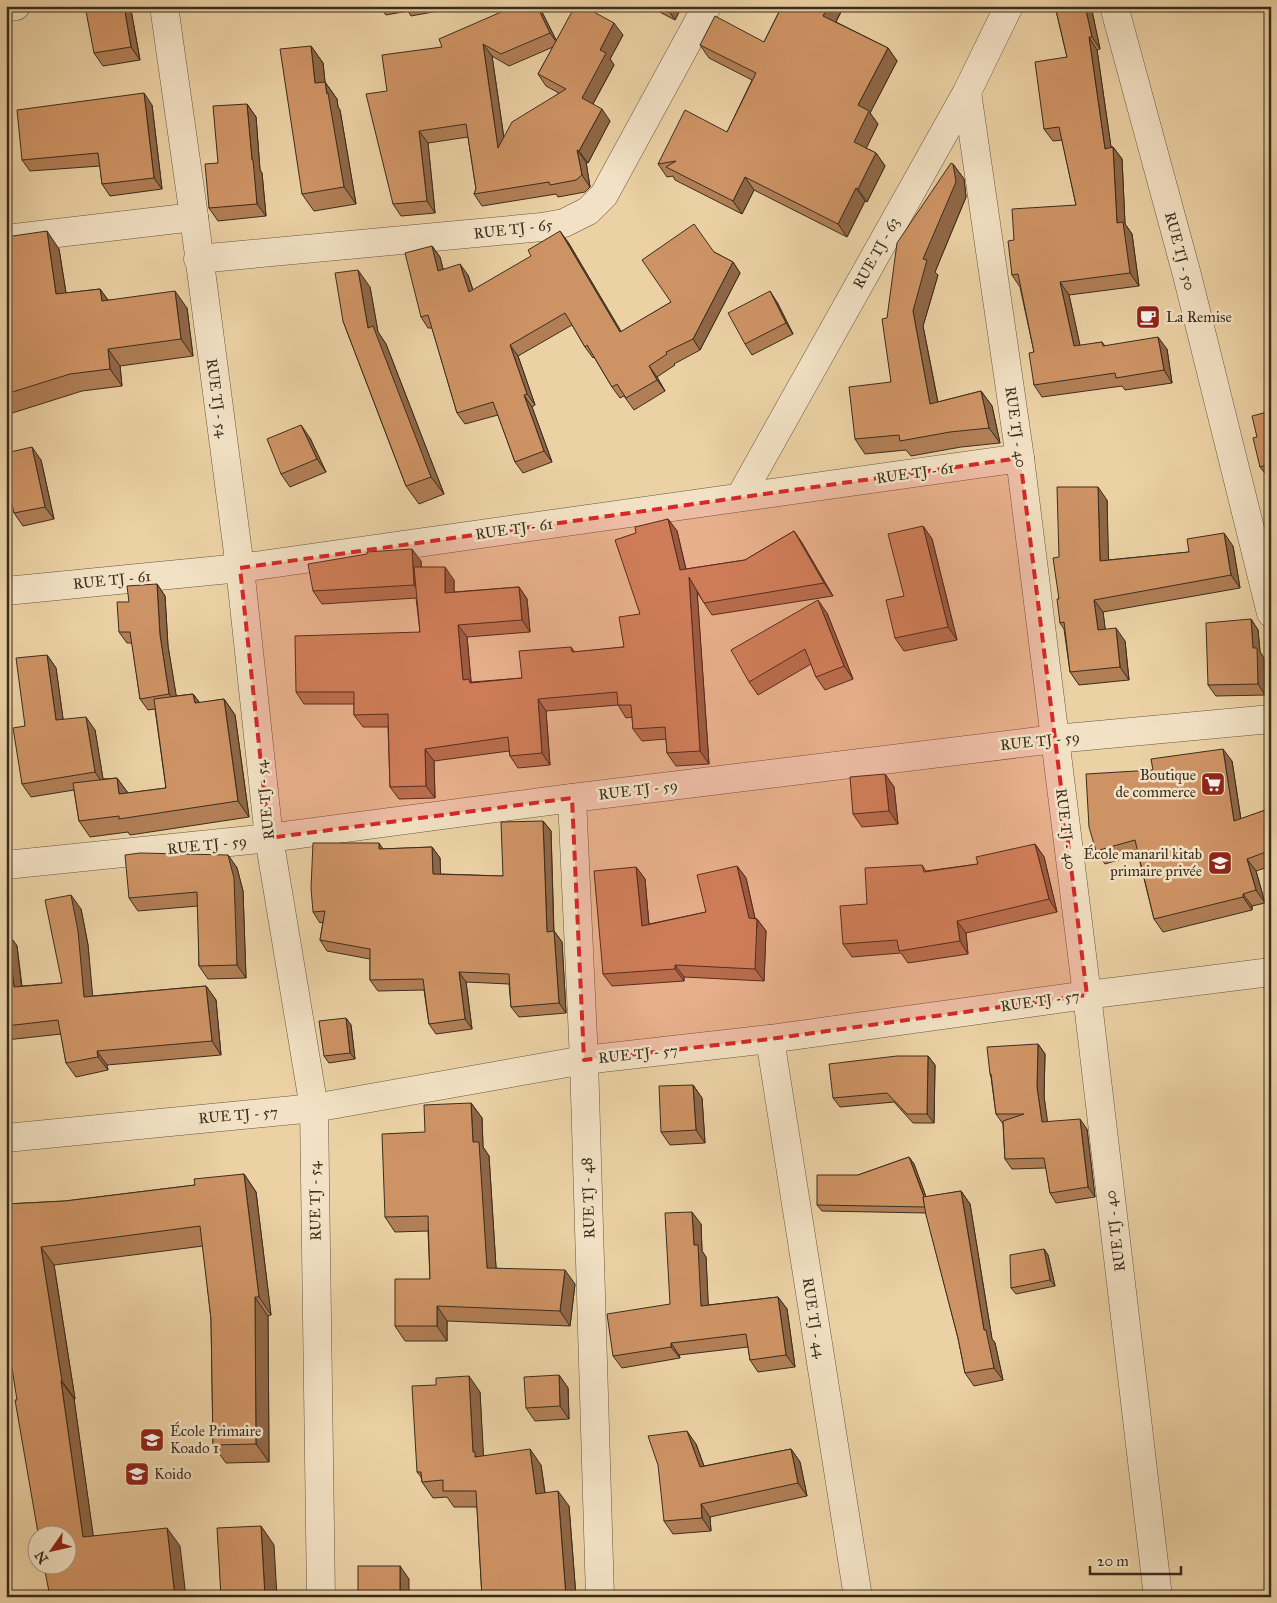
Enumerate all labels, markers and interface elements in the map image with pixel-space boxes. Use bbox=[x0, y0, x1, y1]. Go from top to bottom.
street label: RUE TJ - 50 bbox=[1160, 210, 1199, 292]
street label: RUE TJ - 63 bbox=[849, 214, 904, 292]
street label: RUE TJ - 65 bbox=[472, 215, 554, 244]
cafe icon: La Remise bbox=[1135, 304, 1161, 330]
place label: La Remise bbox=[1166, 308, 1232, 326]
street label: RUE TJ - 54 bbox=[202, 357, 232, 440]
street label: RUE TJ - 40 bbox=[1000, 385, 1031, 469]
street label: RUE TJ - 61 bbox=[875, 459, 955, 488]
street label: RUE TJ - 61 bbox=[474, 515, 554, 544]
street label: RUE TJ - 61 bbox=[72, 567, 152, 594]
street label: RUE TJ - 59 bbox=[999, 728, 1081, 755]
street label: RUE TJ - 54 bbox=[252, 759, 279, 841]
place label: Boutique de commerce bbox=[1115, 766, 1196, 801]
supermarket icon: Boutique de commerce bbox=[1200, 771, 1226, 797]
street label: RUE TJ - 59 bbox=[597, 776, 679, 805]
street label: RUE TJ - 40 bbox=[1051, 787, 1080, 871]
street label: RUE TJ - 59 bbox=[166, 832, 248, 859]
place label: École manaril kitab primaire privée bbox=[1083, 844, 1202, 880]
school or university icon: École manaril kitab primaire privée bbox=[1207, 850, 1233, 876]
street label: RUE TJ - 57 bbox=[999, 987, 1081, 1016]
street label: RUE TJ - 57 bbox=[597, 1041, 679, 1068]
street label: RUE TJ - 57 bbox=[197, 1103, 279, 1128]
street label: RUE TJ - 48 bbox=[578, 1157, 599, 1239]
street label: RUE TJ - 54 bbox=[305, 1160, 326, 1241]
street label: RUE TJ - 40 bbox=[1101, 1189, 1130, 1273]
street label: RUE TJ - 44 bbox=[798, 1276, 829, 1360]
place label: École Primaire Koado 1 bbox=[170, 1421, 261, 1457]
school or university icon: École Primaire Koado 1 bbox=[139, 1427, 165, 1453]
school or university icon: Koido bbox=[124, 1461, 150, 1487]
place label: Koido bbox=[154, 1465, 192, 1483]
north arrow bbox=[28, 1526, 78, 1576]
scale bar bbox=[1090, 1543, 1181, 1575]
text: N bbox=[31, 1547, 52, 1567]
text: 20 m bbox=[1097, 1552, 1129, 1570]

